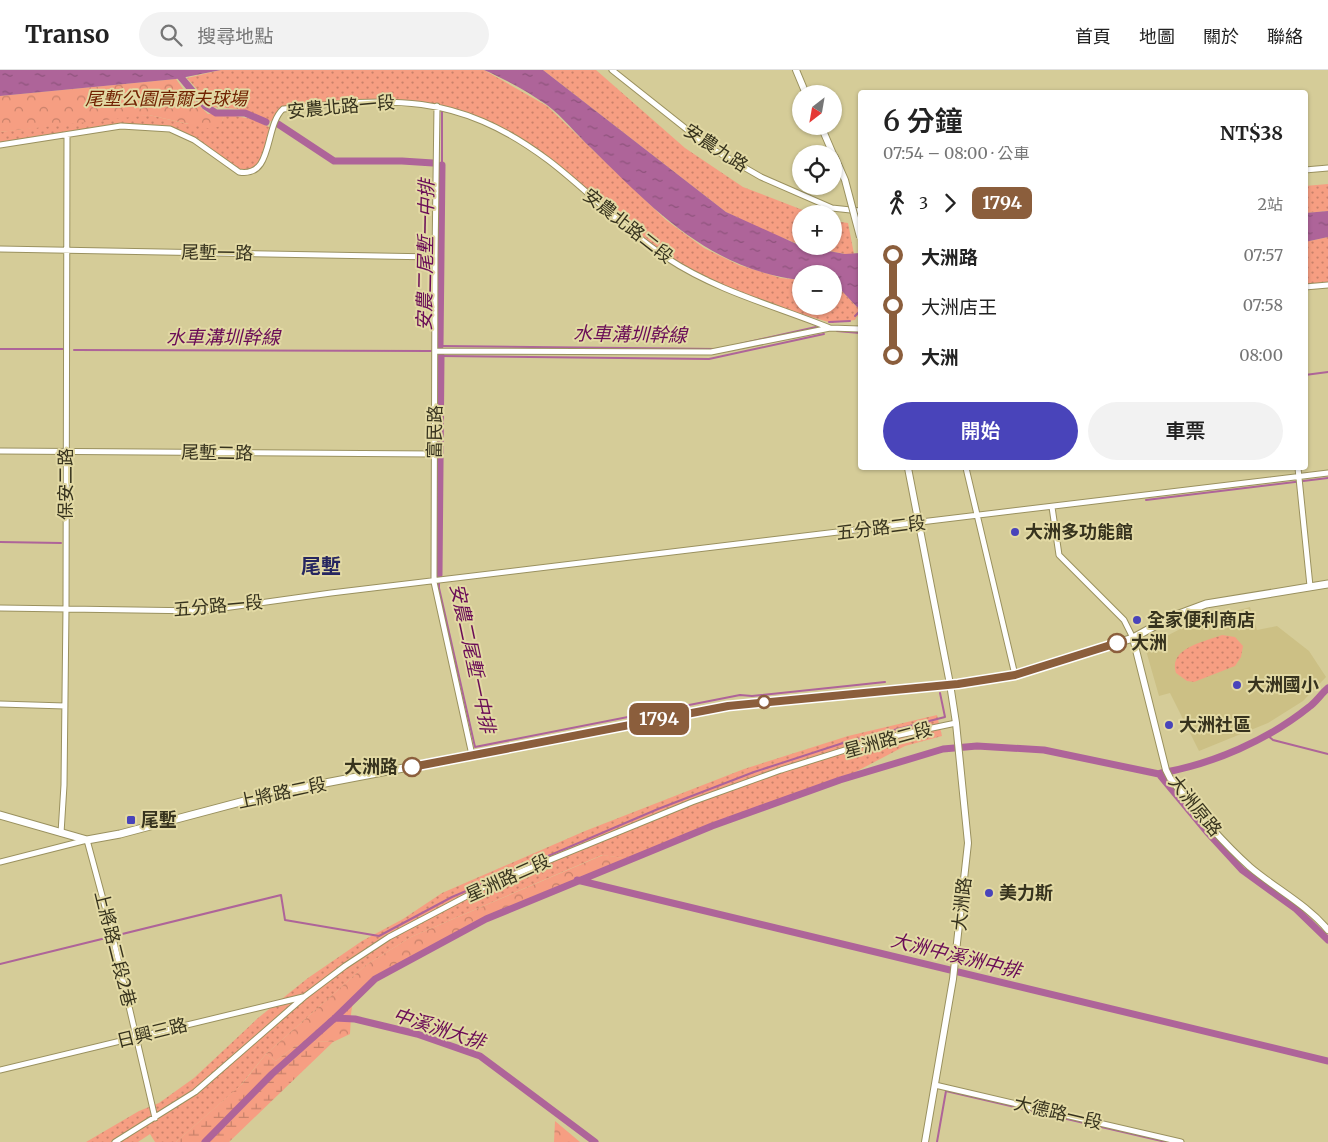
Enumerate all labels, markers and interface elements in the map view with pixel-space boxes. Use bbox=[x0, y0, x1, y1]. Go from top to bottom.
search box bbox=[139, 12, 489, 57]
text: Transo bbox=[25, 19, 109, 50]
icon: search bbox=[157, 21, 185, 49]
text: 搜尋地點 bbox=[197, 24, 273, 48]
text: 首頁 bbox=[1075, 25, 1111, 48]
text: 地圖 bbox=[1139, 25, 1175, 48]
text: 關於 bbox=[1203, 25, 1239, 48]
text: 聯絡 bbox=[1267, 25, 1303, 48]
north arrow bbox=[792, 85, 842, 135]
map controls bbox=[792, 85, 842, 315]
park label: 尾塹公園高爾夫球場 bbox=[85, 87, 249, 110]
street label: 安農北路一段 bbox=[286, 90, 396, 123]
text: 6 分鐘 bbox=[883, 103, 963, 139]
street label: 安農九路 bbox=[680, 118, 753, 177]
text: NT$38 bbox=[1220, 121, 1283, 145]
text: 07:54 – 08:00 · 公車 bbox=[883, 143, 1029, 163]
button: locate bbox=[792, 145, 842, 195]
water label: 安農二尾塹一中排 bbox=[412, 176, 438, 331]
street label: 安農北路二段 bbox=[579, 183, 678, 268]
icon: walk bbox=[883, 189, 911, 217]
icon: forward bbox=[936, 189, 964, 217]
text: 1794 bbox=[982, 191, 1022, 214]
text: 3 bbox=[919, 193, 928, 213]
text: 2站 bbox=[1257, 194, 1283, 214]
button: + bbox=[792, 205, 842, 255]
street label: 尾塹一路 bbox=[181, 240, 253, 265]
text: 大洲路 bbox=[921, 245, 978, 269]
text: 07:57 bbox=[1243, 245, 1283, 265]
button: − bbox=[792, 265, 842, 315]
text: 大洲店王 bbox=[921, 295, 997, 319]
text: 07:58 bbox=[1243, 295, 1283, 315]
water label: 水車溝圳幹線 bbox=[573, 321, 689, 347]
water label: 水車溝圳幹線 bbox=[166, 325, 282, 349]
text: 大洲 bbox=[921, 345, 959, 369]
text: 08:00 bbox=[1239, 345, 1283, 365]
button: 開始 bbox=[883, 402, 1078, 460]
button: 車票 bbox=[1088, 402, 1283, 460]
street label: 富民路 bbox=[423, 405, 446, 459]
street label: 尾塹二路 bbox=[181, 440, 253, 465]
street label: 保安二路 bbox=[54, 448, 77, 520]
street label: 五分路二段 bbox=[835, 511, 927, 544]
place label: 大洲多功能館 bbox=[1025, 520, 1133, 543]
marker: 大洲多功能館 bbox=[1009, 526, 1021, 538]
district label: 尾塹 bbox=[301, 553, 341, 578]
water label: 安農二尾塹一中排 bbox=[445, 581, 501, 738]
street label: 五分路一段 bbox=[172, 590, 264, 621]
place label: 全家便利商店 bbox=[1147, 608, 1255, 631]
marker: 全家便利商店 bbox=[1131, 614, 1143, 626]
place label: 大洲 bbox=[1131, 631, 1167, 654]
marker: 大洲 bbox=[1107, 633, 1127, 653]
place label: 大洲國小 bbox=[1247, 673, 1319, 696]
marker: 大洲國小 bbox=[1231, 679, 1243, 691]
unlabelled marker bbox=[757, 695, 771, 709]
line badge: 1794 bbox=[624, 703, 694, 735]
text: 1794 bbox=[639, 707, 679, 730]
place label: 大洲社區 bbox=[1179, 713, 1251, 736]
street label: 星洲路二段 bbox=[841, 717, 934, 762]
marker: 大洲社區 bbox=[1163, 719, 1175, 731]
place label: 大洲路 bbox=[344, 755, 398, 778]
marker: 大洲路 bbox=[402, 757, 422, 777]
street label: 大洲原路 bbox=[1164, 770, 1227, 841]
street label: 上將路二段 bbox=[235, 772, 328, 813]
place label: 尾塹 bbox=[141, 808, 177, 831]
marker: 尾塹 bbox=[125, 814, 137, 826]
street label: 星洲路二段 bbox=[462, 849, 554, 906]
street label: 大洲路 bbox=[947, 876, 976, 932]
place label: 美力斯 bbox=[999, 881, 1053, 904]
marker: 美力斯 bbox=[983, 887, 995, 899]
street label: 上將路二段2巷 bbox=[90, 889, 141, 1009]
water label: 大洲中溪洲中排 bbox=[889, 927, 1026, 983]
water label: 中溪洲大排 bbox=[390, 1002, 491, 1055]
street label: 日興三路 bbox=[114, 1013, 190, 1052]
street label: 大德路一段 bbox=[1012, 1091, 1105, 1134]

